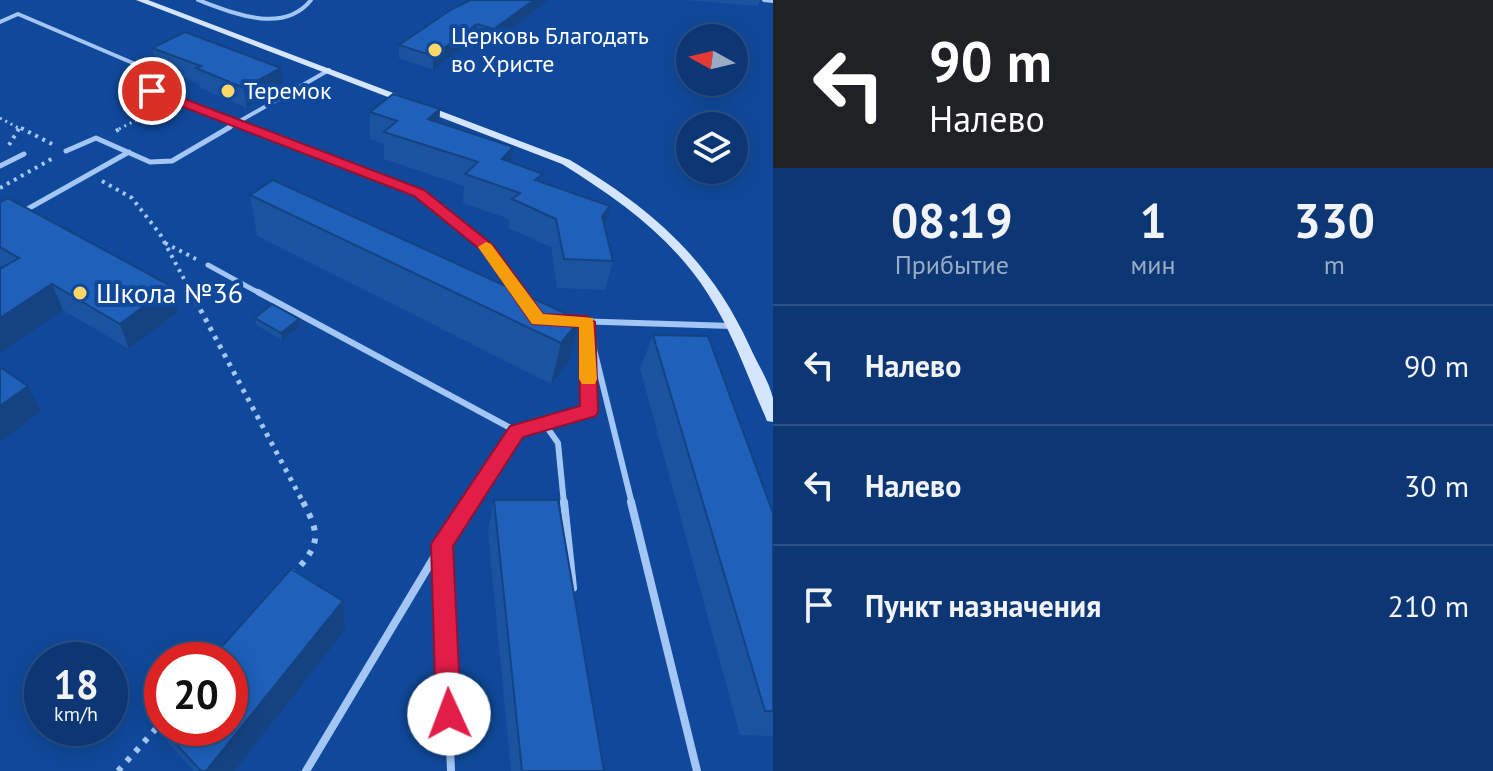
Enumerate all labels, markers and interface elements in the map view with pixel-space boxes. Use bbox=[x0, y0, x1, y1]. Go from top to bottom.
place label: Церковь Благодать во Христе bbox=[451, 20, 649, 79]
north arrow bbox=[676, 24, 748, 96]
map controls bbox=[676, 24, 748, 184]
text: 90 m bbox=[929, 25, 1052, 97]
icon: left bbox=[797, 32, 901, 136]
marker: Церковь Благодать во Христе bbox=[426, 41, 444, 59]
pin bbox=[118, 57, 186, 125]
icon: arrive bbox=[130, 69, 174, 113]
place label: Теремок bbox=[244, 75, 332, 106]
marker: Теремок bbox=[219, 82, 237, 100]
text: Налево bbox=[929, 95, 1045, 142]
button: layers bbox=[676, 112, 748, 184]
text: 08:19 bbox=[891, 189, 1013, 251]
text: 1 bbox=[1139, 189, 1167, 251]
text: 330 bbox=[1293, 189, 1375, 251]
text: Прибытие bbox=[895, 248, 1009, 281]
text: мин bbox=[1131, 248, 1176, 281]
text: m bbox=[1324, 248, 1345, 281]
place label: Школа №36 bbox=[96, 274, 243, 311]
marker: Школа №36 bbox=[71, 284, 89, 302]
icon: left bbox=[797, 343, 841, 387]
text: Налево bbox=[865, 346, 961, 385]
text: 90 m bbox=[1404, 346, 1469, 385]
icon: left bbox=[797, 463, 841, 507]
text: Налево bbox=[865, 466, 961, 505]
text: 30 m bbox=[1404, 466, 1469, 505]
icon: arrive bbox=[797, 583, 841, 627]
text: Пункт назначения bbox=[865, 586, 1101, 625]
text: 210 m bbox=[1388, 586, 1469, 625]
speed limit sign: 20 bbox=[144, 642, 248, 746]
text: 18 bbox=[53, 658, 99, 710]
position arrow bbox=[407, 672, 491, 756]
text: km/h bbox=[54, 701, 98, 727]

